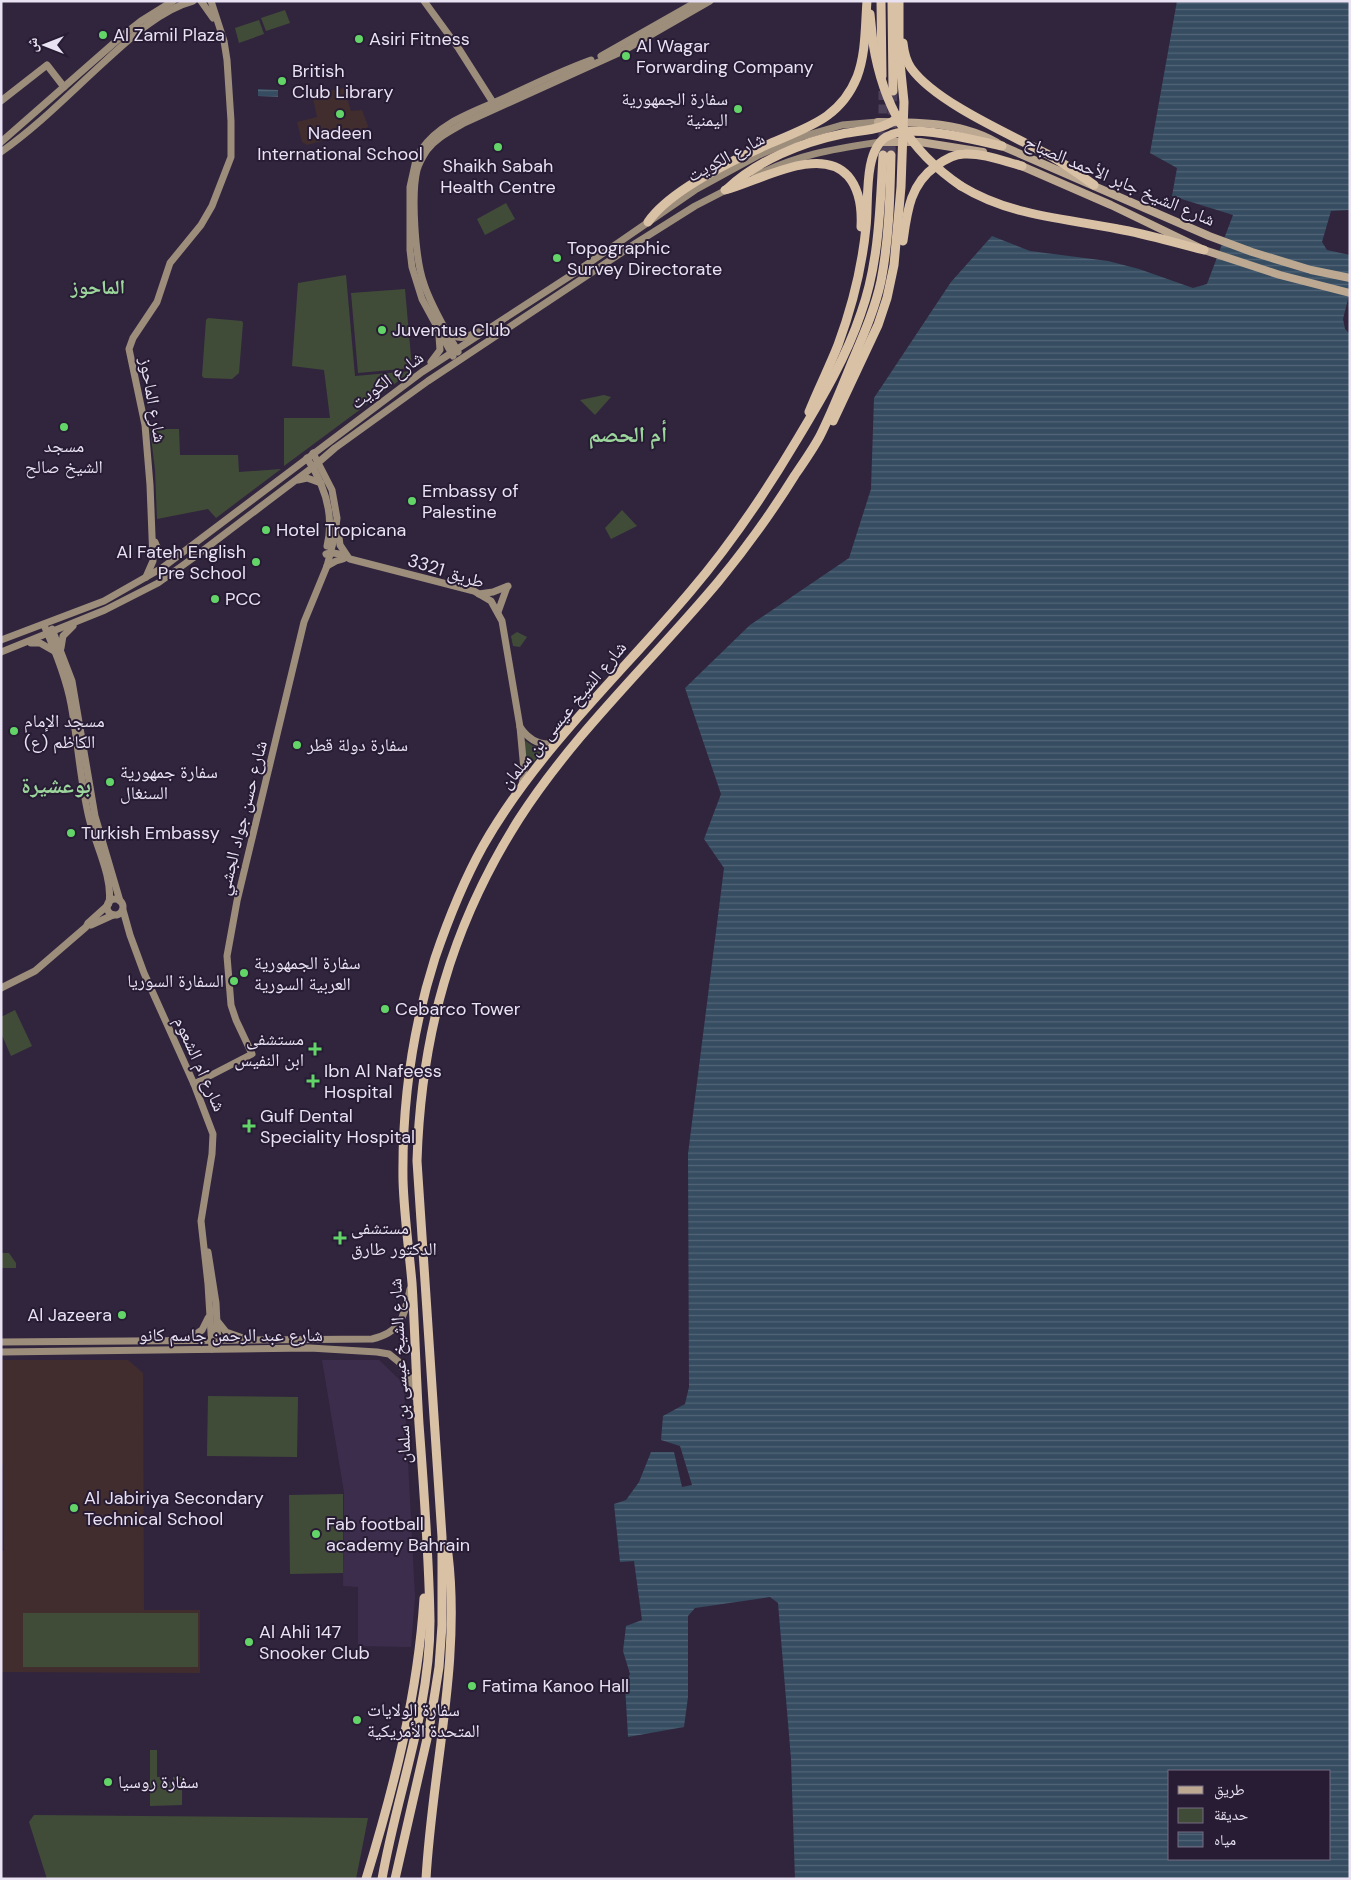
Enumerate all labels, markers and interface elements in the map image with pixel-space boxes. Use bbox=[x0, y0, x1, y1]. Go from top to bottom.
north arrow bbox=[20, 20, 70, 70]
place label: Al Zamil Plaza bbox=[113, 23, 225, 47]
place label: Asiri Fitness bbox=[369, 27, 470, 51]
marker: Al Zamil Plaza bbox=[97, 29, 109, 41]
marker: Asiri Fitness bbox=[353, 33, 365, 45]
place label: Al Wagar Forwarding Company bbox=[636, 34, 814, 79]
text: ش bbox=[23, 37, 41, 52]
marker: Al Wagar Forwarding Company bbox=[620, 50, 632, 62]
place label: British Club Library bbox=[292, 59, 393, 104]
marker: British Club Library bbox=[276, 75, 288, 87]
place label: سفارة الجمهورية اليمنية bbox=[621, 87, 728, 132]
marker: سفارة الجمهورية اليمنية bbox=[732, 103, 744, 115]
marker: Nadeen International School bbox=[334, 108, 346, 120]
place label: Nadeen International School bbox=[257, 121, 423, 166]
street label: شارع الكويت bbox=[683, 127, 769, 187]
street label: شارع الشيخ جابر الأحمد الصباح bbox=[1021, 130, 1219, 232]
marker: Shaikh Sabah Health Centre bbox=[492, 141, 504, 153]
place label: Shaikh Sabah Health Centre bbox=[440, 154, 556, 199]
place label: Topographic Survey Directorate bbox=[567, 236, 722, 281]
marker: Topographic Survey Directorate bbox=[551, 252, 563, 264]
district label: الماحوز bbox=[70, 274, 125, 300]
place label: Juventus Club bbox=[392, 318, 511, 342]
marker: Juventus Club bbox=[376, 324, 388, 336]
street label: شارع الكويت bbox=[346, 345, 428, 415]
street label: شارع الماحوز bbox=[134, 355, 172, 444]
district label: أم الحصم bbox=[589, 419, 667, 450]
marker: مسجد الشيخ صالح bbox=[58, 421, 70, 433]
place label: مسجد الشيخ صالح bbox=[25, 434, 103, 479]
place label: Embassy of Palestine bbox=[422, 479, 519, 524]
marker: Embassy of Palestine bbox=[406, 495, 418, 507]
place label: Hotel Tropicana bbox=[276, 518, 406, 542]
marker: Hotel Tropicana bbox=[260, 524, 272, 536]
place label: Al Fateh English Pre School bbox=[116, 540, 246, 585]
street label: طريق 3321 bbox=[405, 548, 487, 594]
marker: Al Fateh English Pre School bbox=[250, 556, 262, 568]
place label: PCC bbox=[225, 587, 261, 611]
marker: PCC bbox=[209, 593, 221, 605]
street label: شارع الشيخ عيسى بن سلمان bbox=[494, 636, 632, 794]
place label: مسجد الإمام الكاظم (ع) bbox=[24, 709, 105, 754]
marker: مسجد الإمام الكاظم (ع) bbox=[8, 725, 20, 737]
place label: سفارة دولة قطر bbox=[306, 733, 408, 757]
street label: شارع حسن جواد الجشي bbox=[211, 738, 275, 898]
marker: سفارة دولة قطر bbox=[291, 739, 303, 751]
place label: سفارة جمهورية السنغال bbox=[120, 760, 218, 805]
district label: بوعشيرة bbox=[21, 771, 91, 800]
marker: سفارة جمهورية السنغال bbox=[104, 776, 116, 788]
place label: Turkish Embassy bbox=[81, 821, 220, 845]
marker: Turkish Embassy bbox=[65, 827, 77, 839]
place label: سفارة الجمهورية العربية السورية bbox=[254, 951, 361, 996]
marker: سفارة الجمهورية العربية السورية bbox=[238, 967, 250, 979]
place label: السفارة السوريا bbox=[127, 969, 224, 993]
marker: السفارة السوريا bbox=[228, 975, 240, 987]
place label: Cebarco Tower bbox=[395, 997, 521, 1021]
marker: Cebarco Tower bbox=[379, 1003, 391, 1015]
street label: شارع ام الشعوم bbox=[168, 1013, 232, 1115]
place label: مستشفى ابن النفيس bbox=[234, 1027, 304, 1072]
marker: مستشفى ابن النفيس bbox=[308, 1042, 322, 1056]
place label: Ibn Al Nafeess Hospital bbox=[324, 1059, 442, 1104]
marker: Ibn Al Nafeess Hospital bbox=[306, 1074, 320, 1088]
place label: Gulf Dental Speciality Hospital bbox=[260, 1104, 415, 1149]
marker: Gulf Dental Speciality Hospital bbox=[242, 1119, 256, 1133]
place label: مستشفى الدكتور طارق bbox=[351, 1216, 437, 1261]
marker: مستشفى الدكتور طارق bbox=[333, 1231, 347, 1245]
street label: شارع الشيخ عيسى بن سلمان bbox=[383, 1277, 417, 1465]
place label: Al Jazeera bbox=[27, 1303, 112, 1327]
marker: Al Jazeera bbox=[116, 1309, 128, 1321]
street label: شارع عبد الرحمن جاسم كانو bbox=[139, 1323, 323, 1347]
place label: Al Jabiriya Secondary Technical School bbox=[84, 1486, 264, 1531]
marker: Al Jabiriya Secondary Technical School bbox=[68, 1502, 80, 1514]
place label: Fab football academy Bahrain bbox=[326, 1512, 470, 1557]
marker: Fab football academy Bahrain bbox=[310, 1528, 322, 1540]
place label: Al Ahli 147 Snooker Club bbox=[259, 1620, 370, 1665]
marker: Al Ahli 147 Snooker Club bbox=[243, 1636, 255, 1648]
place label: Fatima Kanoo Hall bbox=[482, 1674, 629, 1698]
marker: Fatima Kanoo Hall bbox=[466, 1680, 478, 1692]
place label: سفارة الولايات المتحدة الأمريكية bbox=[367, 1698, 480, 1743]
marker: سفارة الولايات المتحدة الأمريكية bbox=[351, 1714, 363, 1726]
place label: سفارة روسيا bbox=[118, 1770, 199, 1794]
legend bbox=[1168, 1770, 1331, 1860]
marker: سفارة روسيا bbox=[102, 1776, 114, 1788]
text: طريق bbox=[1214, 1780, 1245, 1800]
text: حديقة bbox=[1214, 1805, 1249, 1825]
text: مياه bbox=[1214, 1830, 1236, 1850]

